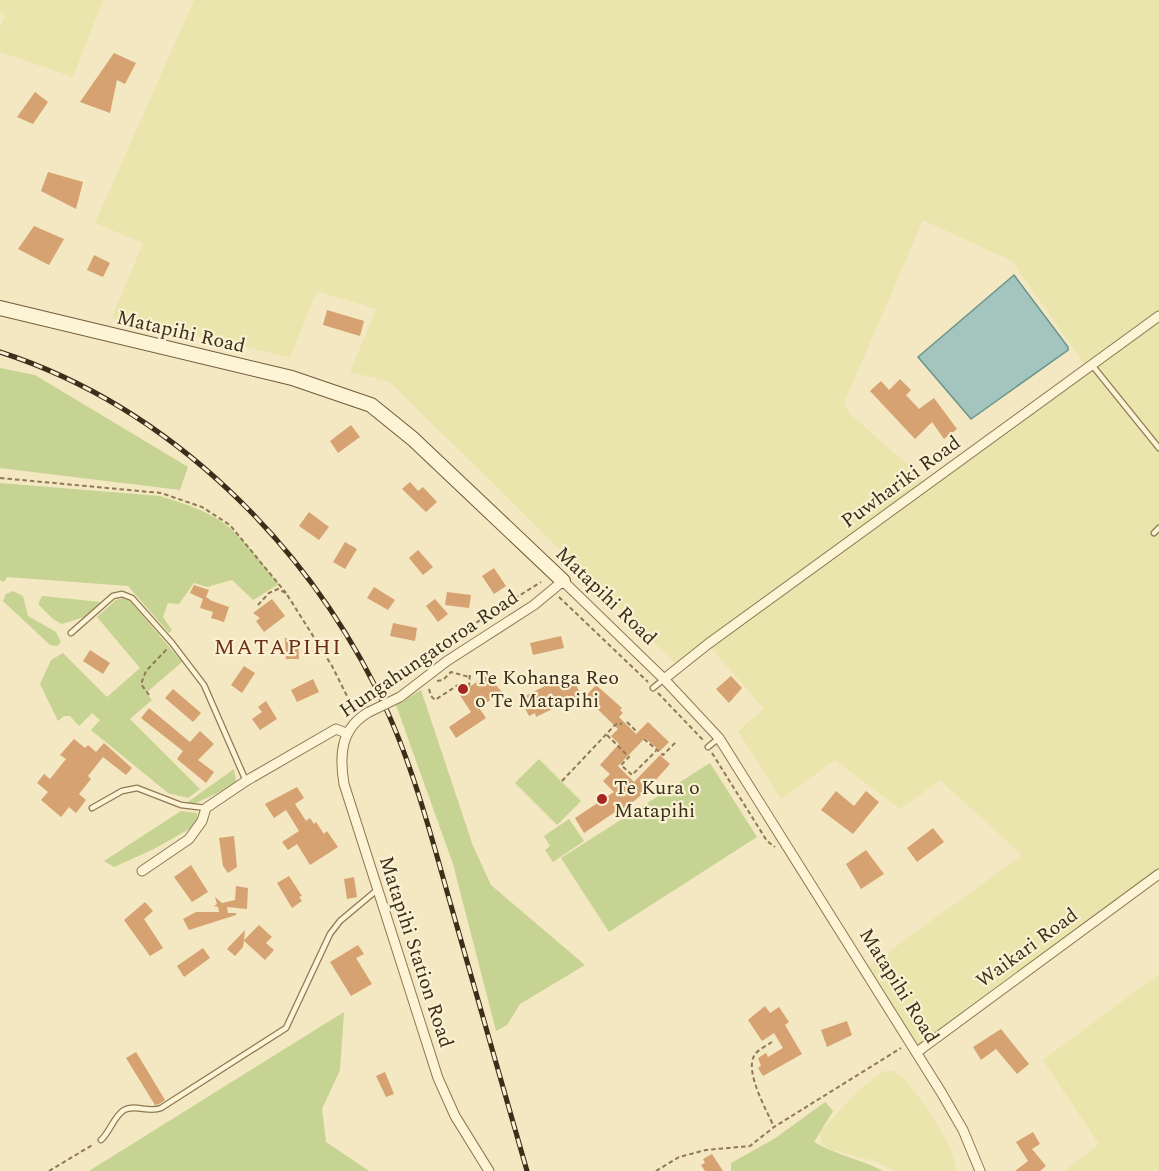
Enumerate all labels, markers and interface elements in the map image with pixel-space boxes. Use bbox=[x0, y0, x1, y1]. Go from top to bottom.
street label: Matapihi Road bbox=[114, 303, 248, 361]
street label: Puwhariki Road bbox=[835, 428, 967, 536]
street label: Matapihi Road bbox=[548, 540, 664, 652]
street label: Hungahungatoroa Road bbox=[333, 583, 525, 725]
district label: MATAPIHI bbox=[214, 631, 342, 664]
place label: Te Kohanga Reo o Te Matapihi bbox=[475, 663, 619, 716]
marker: Te Kohanga Reo o Te Matapihi bbox=[456, 682, 470, 696]
place label: Te Kura o Matapihi bbox=[614, 773, 700, 826]
marker: Te Kura o Matapihi bbox=[595, 792, 609, 806]
street label: Matapihi Station Road bbox=[371, 852, 461, 1052]
street label: Waikari Road bbox=[970, 901, 1084, 995]
street label: Matapihi Road bbox=[851, 922, 947, 1050]

